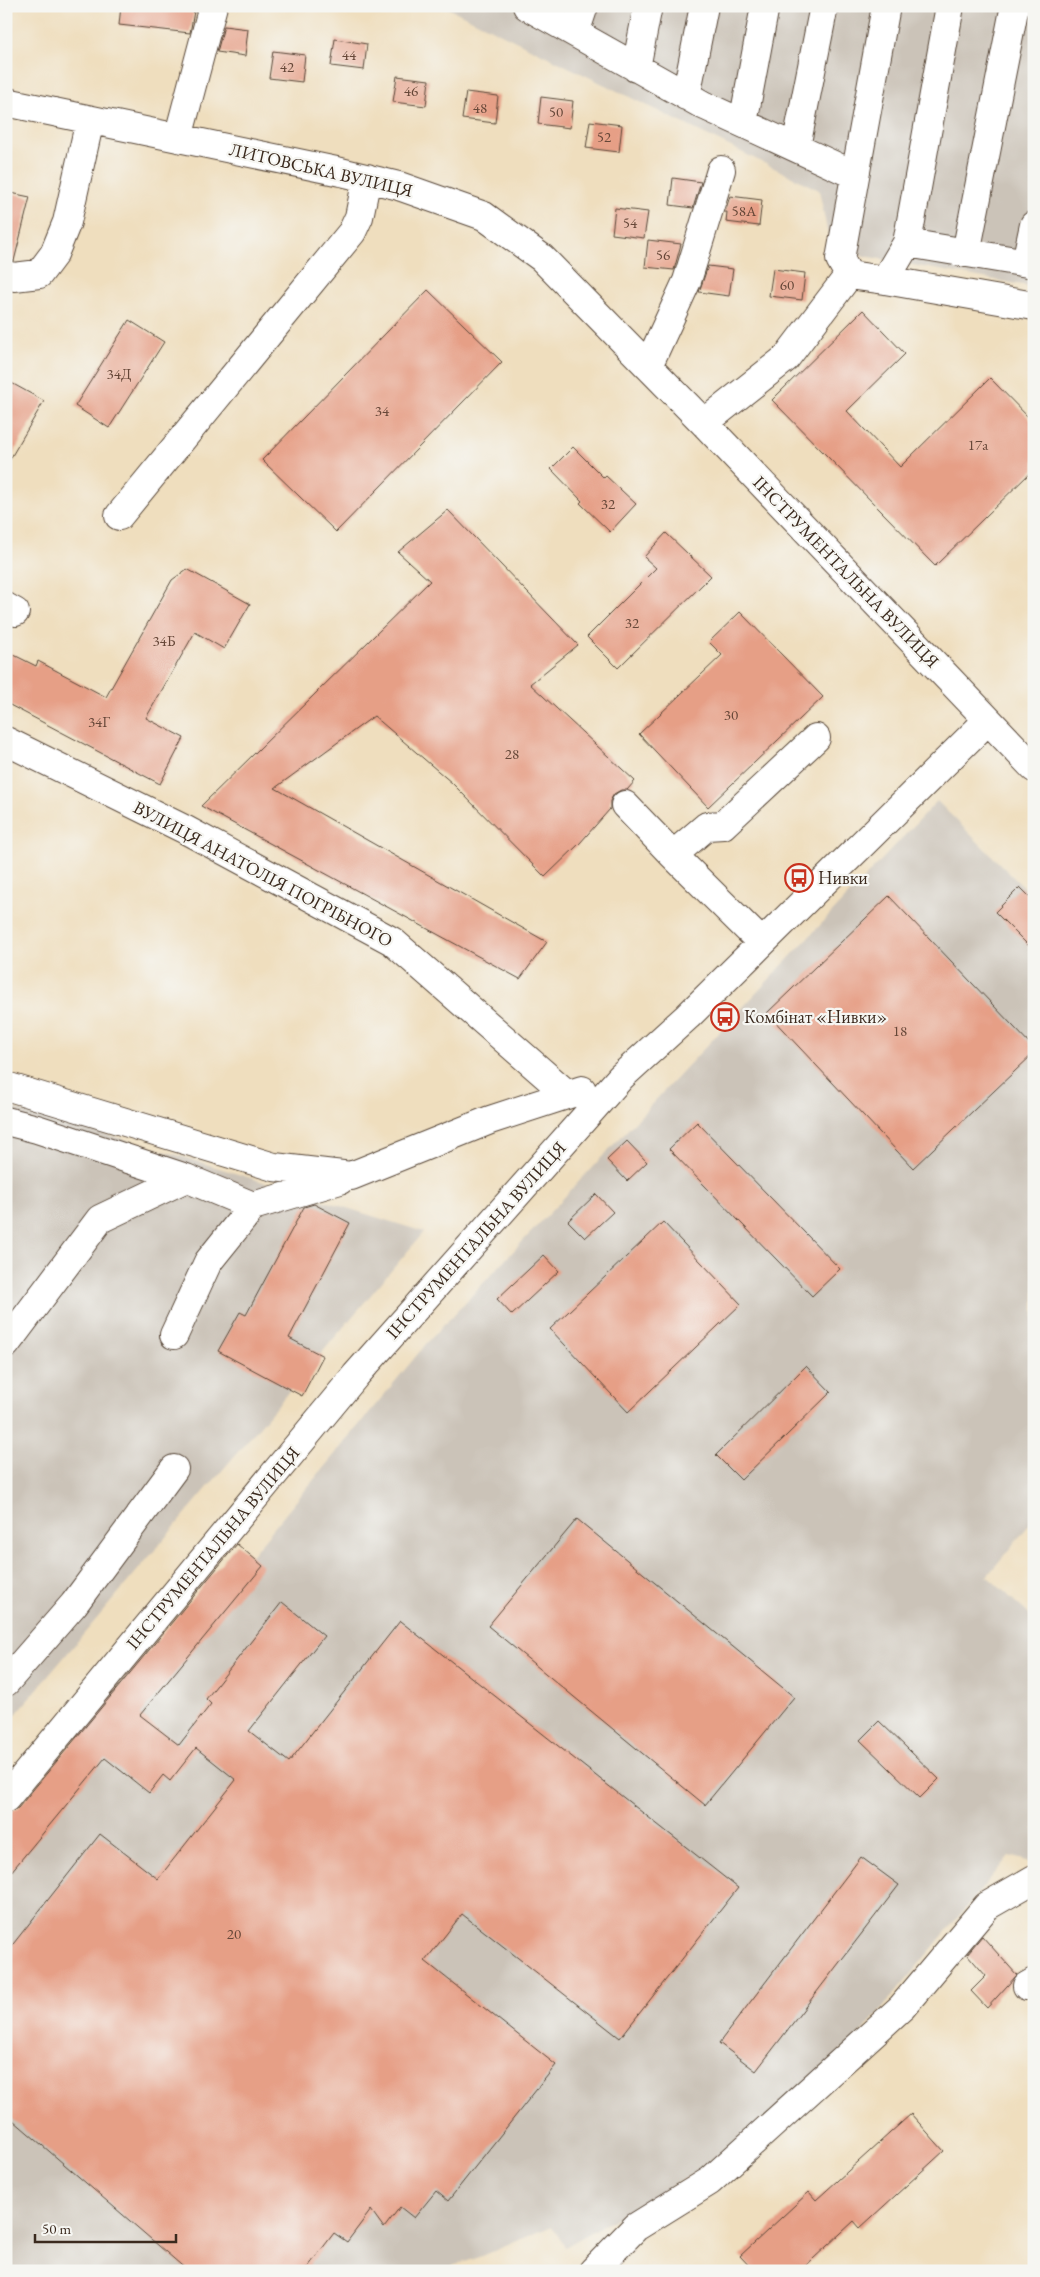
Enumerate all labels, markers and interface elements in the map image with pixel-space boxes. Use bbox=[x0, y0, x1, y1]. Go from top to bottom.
house number: 44 bbox=[342, 45, 357, 64]
house number: 42 bbox=[280, 57, 295, 76]
house number: 46 bbox=[404, 81, 418, 100]
house number: 48 bbox=[473, 98, 487, 117]
house number: 50 bbox=[549, 102, 563, 121]
house number: 52 bbox=[597, 127, 612, 146]
street label: ЛИТОВСЬКА ВУЛИЦЯ bbox=[227, 137, 415, 202]
house number: 58А bbox=[732, 201, 757, 220]
house number: 54 bbox=[623, 213, 638, 232]
house number: 56 bbox=[656, 245, 670, 264]
house number: 60 bbox=[780, 275, 794, 294]
house number: 34Д bbox=[107, 364, 131, 383]
house number: 34 bbox=[375, 401, 390, 420]
house number: 17а bbox=[968, 435, 988, 454]
street label: ІНСТРУМЕНТАЛЬНА ВУЛИЦЯ bbox=[748, 471, 944, 672]
house number: 32 bbox=[601, 494, 616, 513]
house number: 32 bbox=[625, 613, 640, 632]
house number: 34Б bbox=[152, 631, 176, 650]
house number: 30 bbox=[724, 705, 738, 724]
house number: 34Г bbox=[88, 712, 110, 731]
house number: 28 bbox=[505, 744, 519, 763]
street label: ВУЛИЦЯ АНАТОЛІЯ ПОГРІБНОГО bbox=[130, 795, 397, 952]
bus stop icon: Нивки bbox=[784, 863, 814, 893]
place label: Нивки bbox=[818, 866, 868, 889]
bus stop icon: Комбінат «Нивки» bbox=[710, 1002, 740, 1032]
place label: Комбінат «Нивки» bbox=[744, 1005, 887, 1028]
house number: 18 bbox=[893, 1021, 907, 1040]
street label: ІНСТРУМЕНТАЛЬНА ВУЛИЦЯ bbox=[381, 1136, 570, 1343]
street label: ІНСТРУМЕНТАЛЬНА ВУЛИЦЯ bbox=[121, 1441, 304, 1654]
house number: 20 bbox=[227, 1924, 241, 1943]
scale bar bbox=[35, 2212, 176, 2244]
text: 50 m bbox=[42, 2219, 71, 2238]

